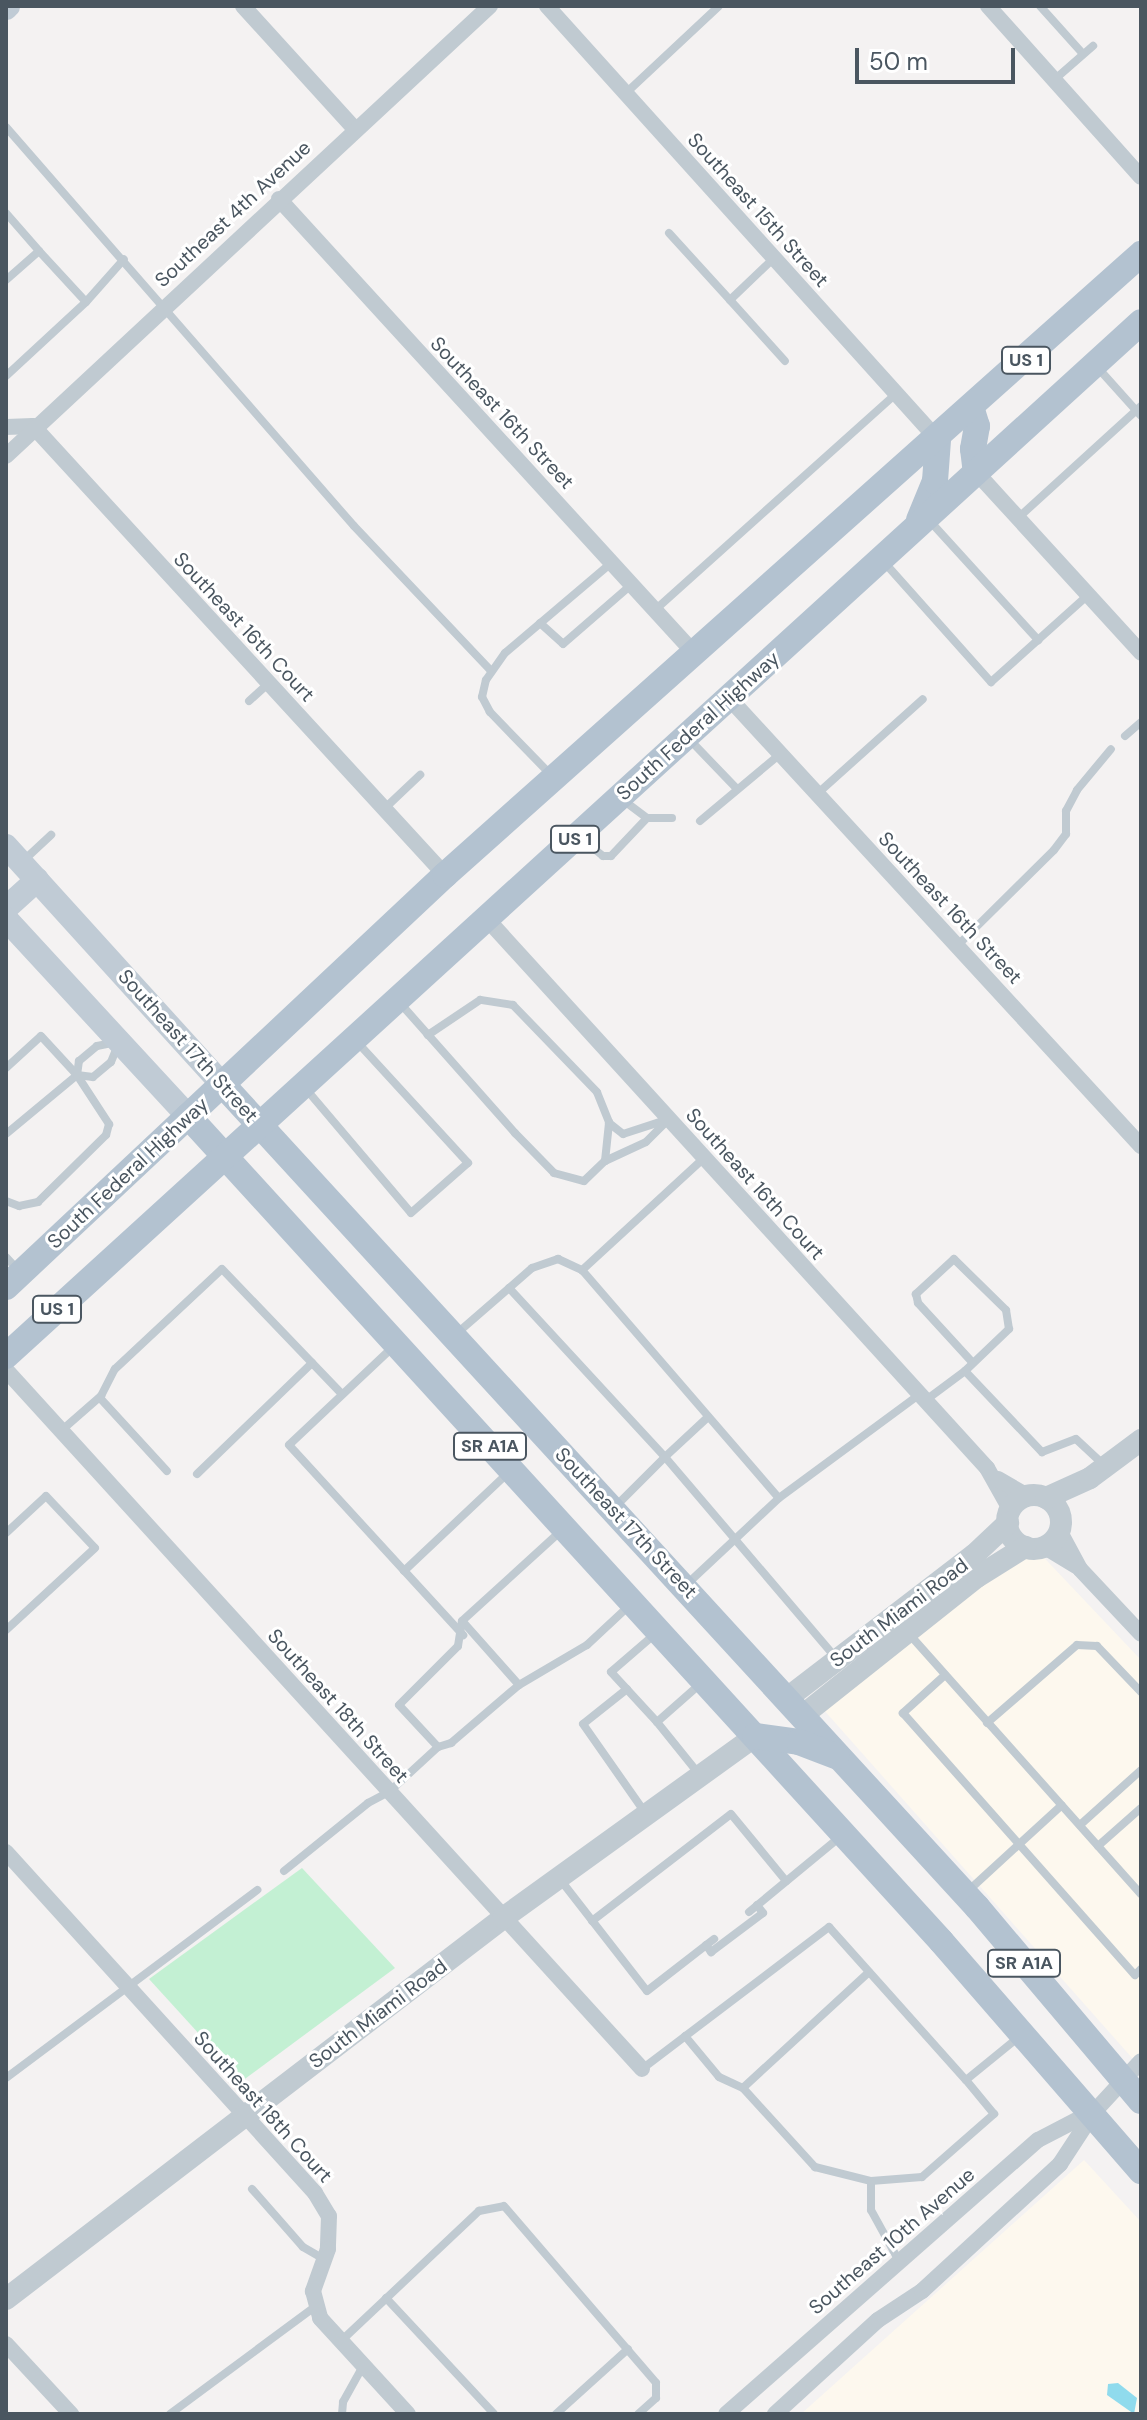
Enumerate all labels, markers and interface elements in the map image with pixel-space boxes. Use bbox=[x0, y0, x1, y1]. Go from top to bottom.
scale bar bbox=[859, 32, 1019, 82]
text: 50 m bbox=[869, 46, 928, 77]
street label: Southeast 15th Street bbox=[682, 128, 834, 292]
street label: Southeast 4th Avenue bbox=[150, 136, 316, 292]
street label: Southeast 16th Street bbox=[425, 332, 579, 494]
road number: US 1 bbox=[1000, 346, 1052, 374]
street label: Southeast 16th Court bbox=[169, 547, 319, 707]
street label: South Federal Highway bbox=[612, 647, 784, 805]
road number: US 1 bbox=[549, 825, 601, 853]
street label: Southeast 16th Street bbox=[873, 827, 1027, 989]
street label: Southeast 17th Street bbox=[113, 965, 263, 1127]
street label: South Federal Highway bbox=[43, 1092, 213, 1254]
street label: Southeast 16th Court bbox=[681, 1103, 829, 1265]
road number: US 1 bbox=[31, 1295, 83, 1323]
road number: SR A1A bbox=[452, 1432, 528, 1460]
street label: Southeast 17th Street bbox=[550, 1443, 702, 1603]
street label: South Miami Road bbox=[825, 1553, 973, 1673]
street label: Southeast 18th Street bbox=[263, 1624, 413, 1788]
road number: SR A1A bbox=[986, 1949, 1062, 1977]
street label: South Miami Road bbox=[304, 1954, 452, 2074]
street label: Southeast 18th Court bbox=[189, 2026, 337, 2188]
street label: Southeast 10th Avenue bbox=[804, 2162, 980, 2320]

